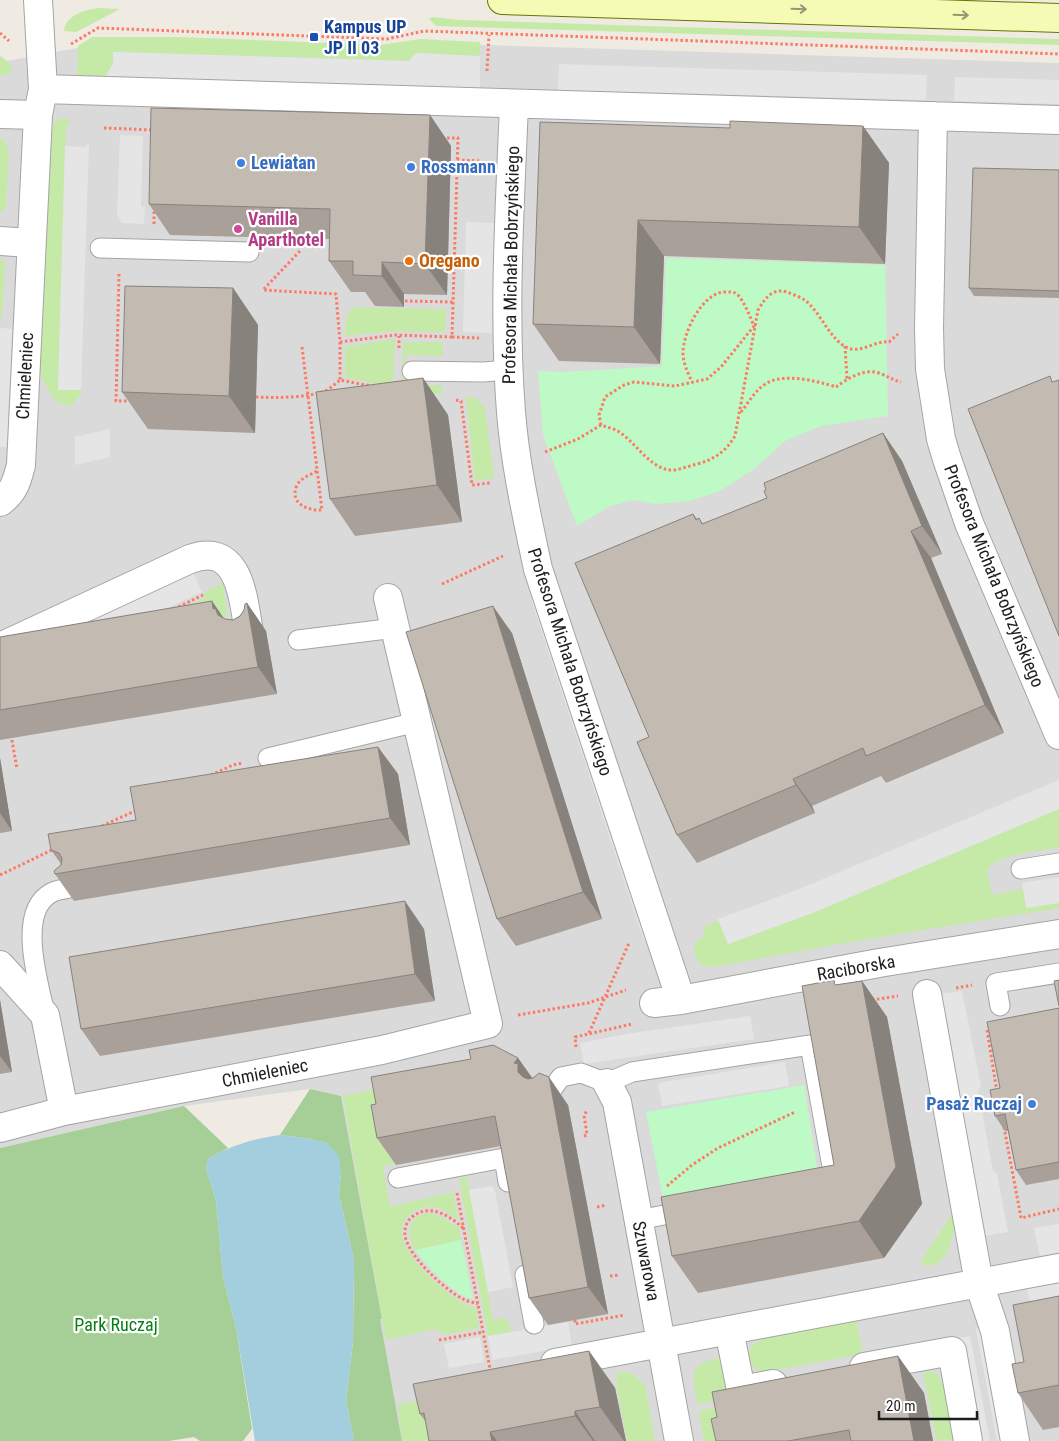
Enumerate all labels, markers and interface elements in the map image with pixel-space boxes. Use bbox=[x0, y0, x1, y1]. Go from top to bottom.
one-way arrow bbox=[790, 5, 806, 14]
one-way arrow bbox=[953, 10, 969, 19]
place label: Kampus UP JP II 03 bbox=[324, 16, 406, 58]
marker: Kampus UP JP II 03 bbox=[308, 31, 320, 43]
street label: Profesora Michała Bobrzyńskiego bbox=[498, 146, 523, 384]
place label: Lewiatan bbox=[251, 152, 316, 173]
place label: Rossmann bbox=[421, 156, 496, 177]
marker: Lewiatan bbox=[235, 157, 247, 169]
marker: Rossmann bbox=[405, 161, 417, 173]
place label: Vanilla Aparthotel bbox=[248, 208, 324, 250]
marker: Vanilla Aparthotel bbox=[232, 223, 244, 235]
place label: Oregano bbox=[419, 250, 480, 271]
marker: Oregano bbox=[403, 255, 415, 267]
street label: Chmieleniec bbox=[12, 332, 37, 420]
street label: Profesora Michała Bobrzyńskiego bbox=[940, 461, 1049, 690]
street label: Profesora Michała Bobrzyńskiego bbox=[524, 545, 617, 778]
street label: Raciborska bbox=[815, 950, 897, 985]
street label: Chmieleniec bbox=[220, 1054, 310, 1091]
place label: Pasaż Ruczaj bbox=[926, 1093, 1022, 1114]
marker: Pasaż Ruczaj bbox=[1026, 1098, 1038, 1110]
street label: Szuwarowa bbox=[628, 1219, 665, 1303]
park label: Park Ruczaj bbox=[74, 1314, 158, 1335]
scale bar bbox=[879, 1388, 976, 1420]
text: 20 m bbox=[886, 1397, 916, 1415]

